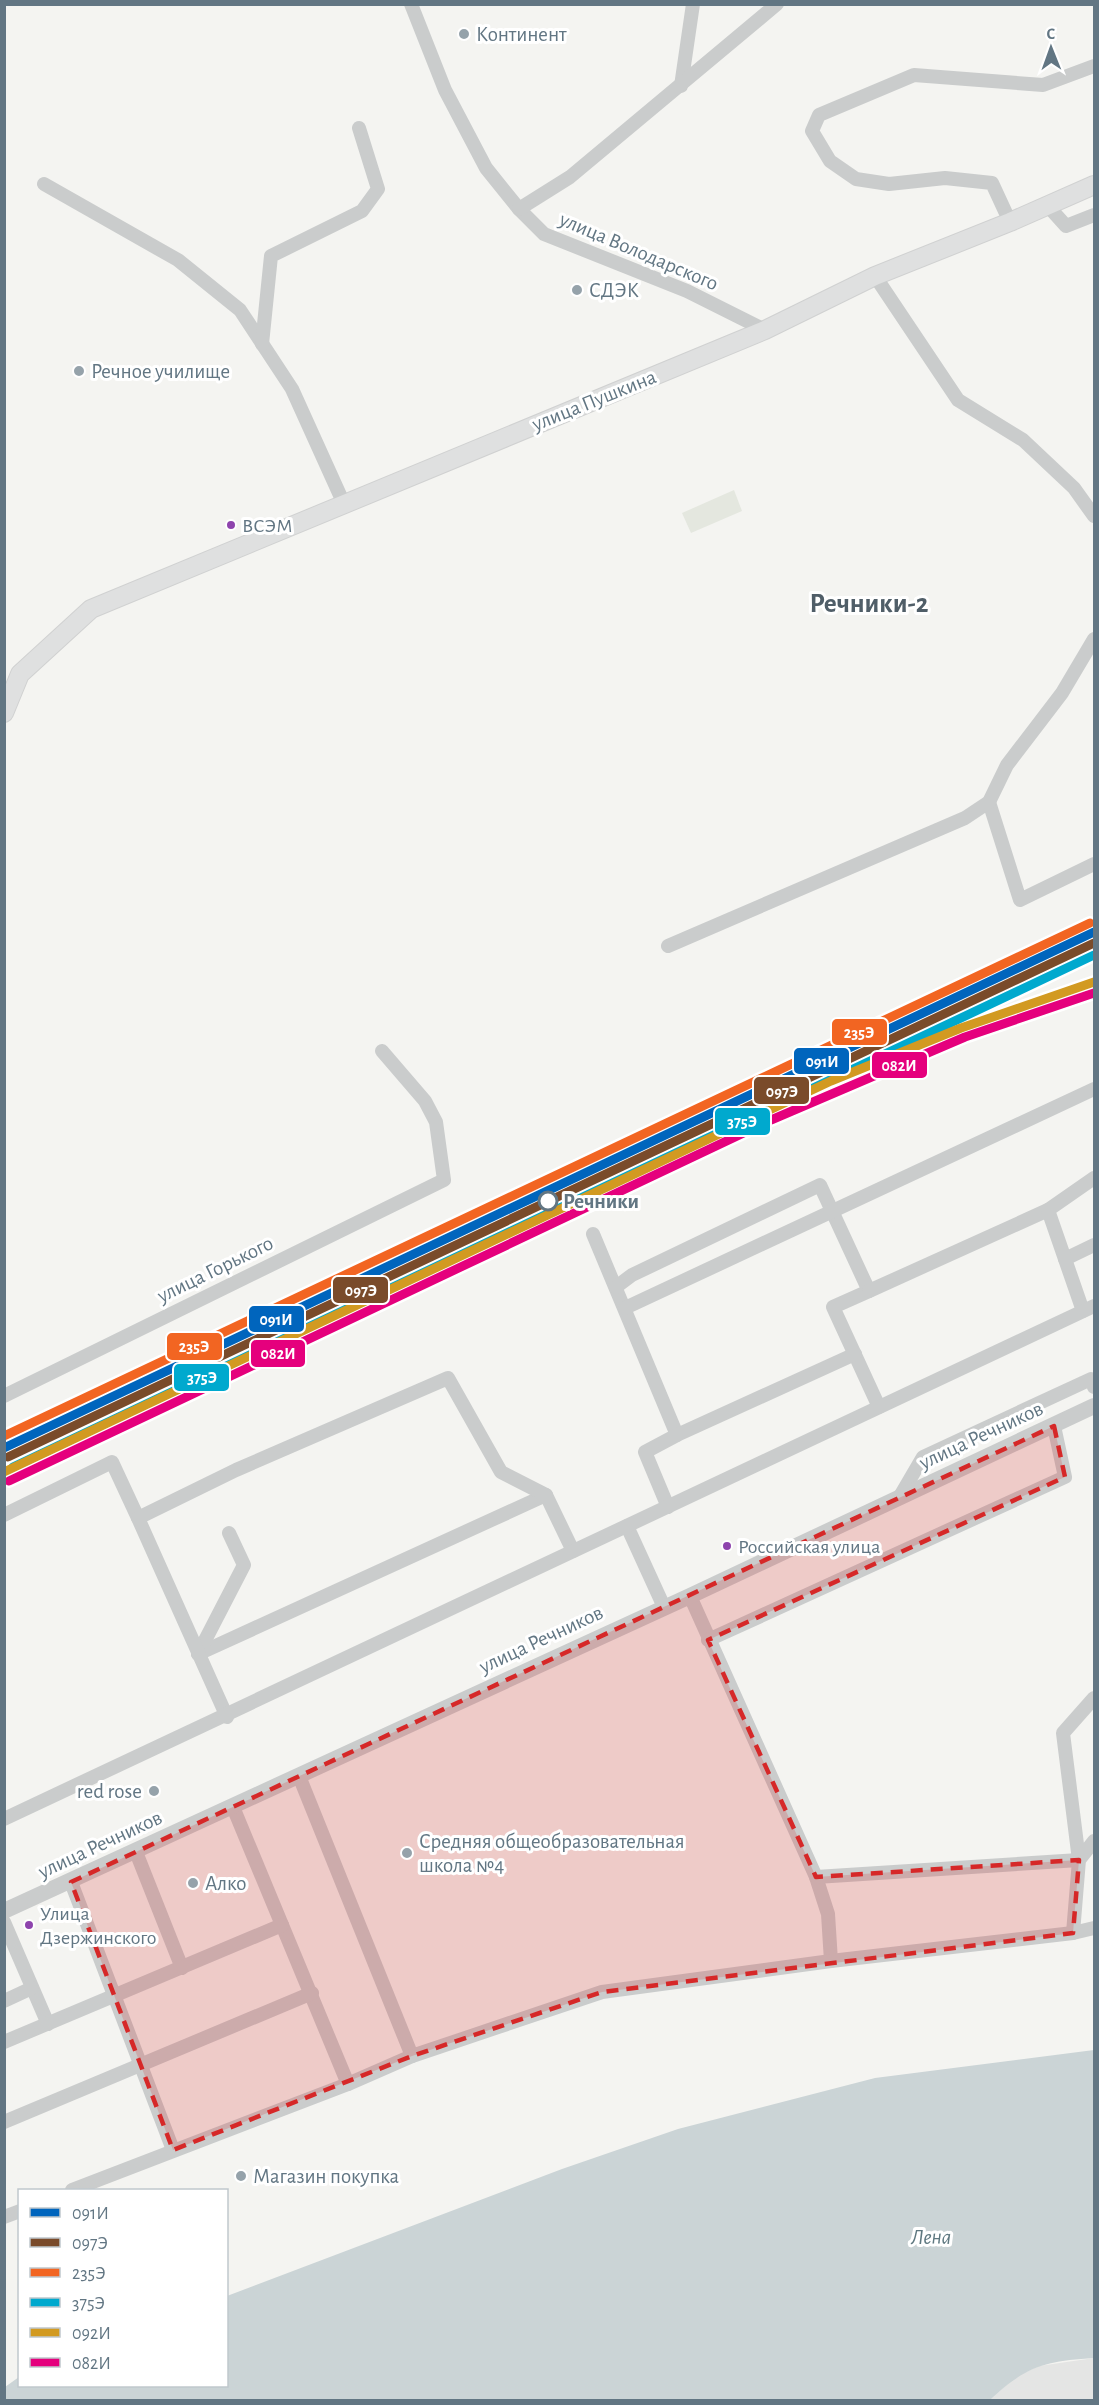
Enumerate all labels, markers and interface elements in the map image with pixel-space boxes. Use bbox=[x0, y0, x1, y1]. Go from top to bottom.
north arrow bbox=[1021, 18, 1081, 78]
place label: Континент bbox=[476, 24, 567, 45]
text: С bbox=[1046, 26, 1055, 42]
marker: Континент bbox=[457, 27, 471, 41]
street label: улица Володарского bbox=[555, 208, 721, 294]
place label: СДЭК bbox=[589, 280, 639, 301]
marker: СДЭК bbox=[570, 283, 584, 297]
place label: Речное училище bbox=[91, 361, 230, 382]
marker: Речное училище bbox=[72, 364, 86, 378]
street label: улица Пушкина bbox=[528, 366, 660, 435]
place label: ВСЭМ bbox=[242, 516, 293, 536]
marker: ВСЭМ bbox=[225, 519, 237, 531]
district label: Речники-2 bbox=[810, 590, 929, 617]
line badge: 235Э bbox=[831, 1018, 888, 1046]
text: 235Э bbox=[844, 1025, 874, 1041]
line badge: 091И bbox=[793, 1047, 850, 1075]
line badge: 082И bbox=[871, 1051, 928, 1079]
text: 091И bbox=[805, 1054, 839, 1070]
text: 082И bbox=[881, 1058, 917, 1074]
line badge: 097Э bbox=[753, 1076, 810, 1105]
text: 097Э bbox=[766, 1084, 798, 1100]
line badge: 375Э bbox=[714, 1107, 771, 1136]
text: 375Э bbox=[727, 1114, 757, 1130]
marker: Речники bbox=[538, 1191, 558, 1211]
place label: Речники bbox=[563, 1191, 639, 1212]
street label: улица Горького bbox=[153, 1232, 276, 1307]
line badge: 097Э bbox=[332, 1276, 389, 1304]
text: 097Э bbox=[345, 1283, 377, 1299]
line badge: 091И bbox=[248, 1305, 305, 1333]
text: 091И bbox=[259, 1312, 293, 1328]
line badge: 235Э bbox=[166, 1332, 223, 1361]
text: 235Э bbox=[179, 1339, 209, 1355]
line badge: 082И bbox=[250, 1339, 306, 1368]
text: 082И bbox=[260, 1346, 296, 1362]
line badge: 375Э bbox=[173, 1363, 230, 1392]
text: 375Э bbox=[187, 1370, 217, 1386]
street label: улица Речников bbox=[915, 1398, 1046, 1474]
place label: Российская улица bbox=[738, 1537, 880, 1557]
marker: Российская улица bbox=[721, 1540, 733, 1552]
street label: улица Речников bbox=[475, 1602, 606, 1678]
place label: red rose bbox=[77, 1781, 142, 1802]
marker: red rose bbox=[147, 1784, 161, 1798]
street label: улица Речников bbox=[34, 1807, 165, 1883]
place label: Средняя общеобразовательная школа №4 bbox=[419, 1831, 685, 1876]
marker: Средняя общеобразовательная школа №4 bbox=[400, 1846, 414, 1860]
place label: Алко bbox=[205, 1873, 246, 1894]
marker: Алко bbox=[186, 1876, 200, 1890]
place label: Улица Дзержинского bbox=[40, 1904, 156, 1948]
marker: Улица Дзержинского bbox=[23, 1919, 35, 1931]
place label: Магазин покупка bbox=[253, 2166, 399, 2187]
marker: Магазин покупка bbox=[234, 2169, 248, 2183]
legend bbox=[18, 2189, 228, 2387]
text: 091И bbox=[72, 2205, 109, 2223]
water label: Лена bbox=[910, 2226, 951, 2248]
text: 097Э bbox=[72, 2235, 108, 2253]
text: 235Э bbox=[72, 2265, 106, 2283]
text: 375Э bbox=[72, 2295, 105, 2313]
text: 092И bbox=[72, 2325, 111, 2343]
text: 082И bbox=[72, 2355, 111, 2373]

